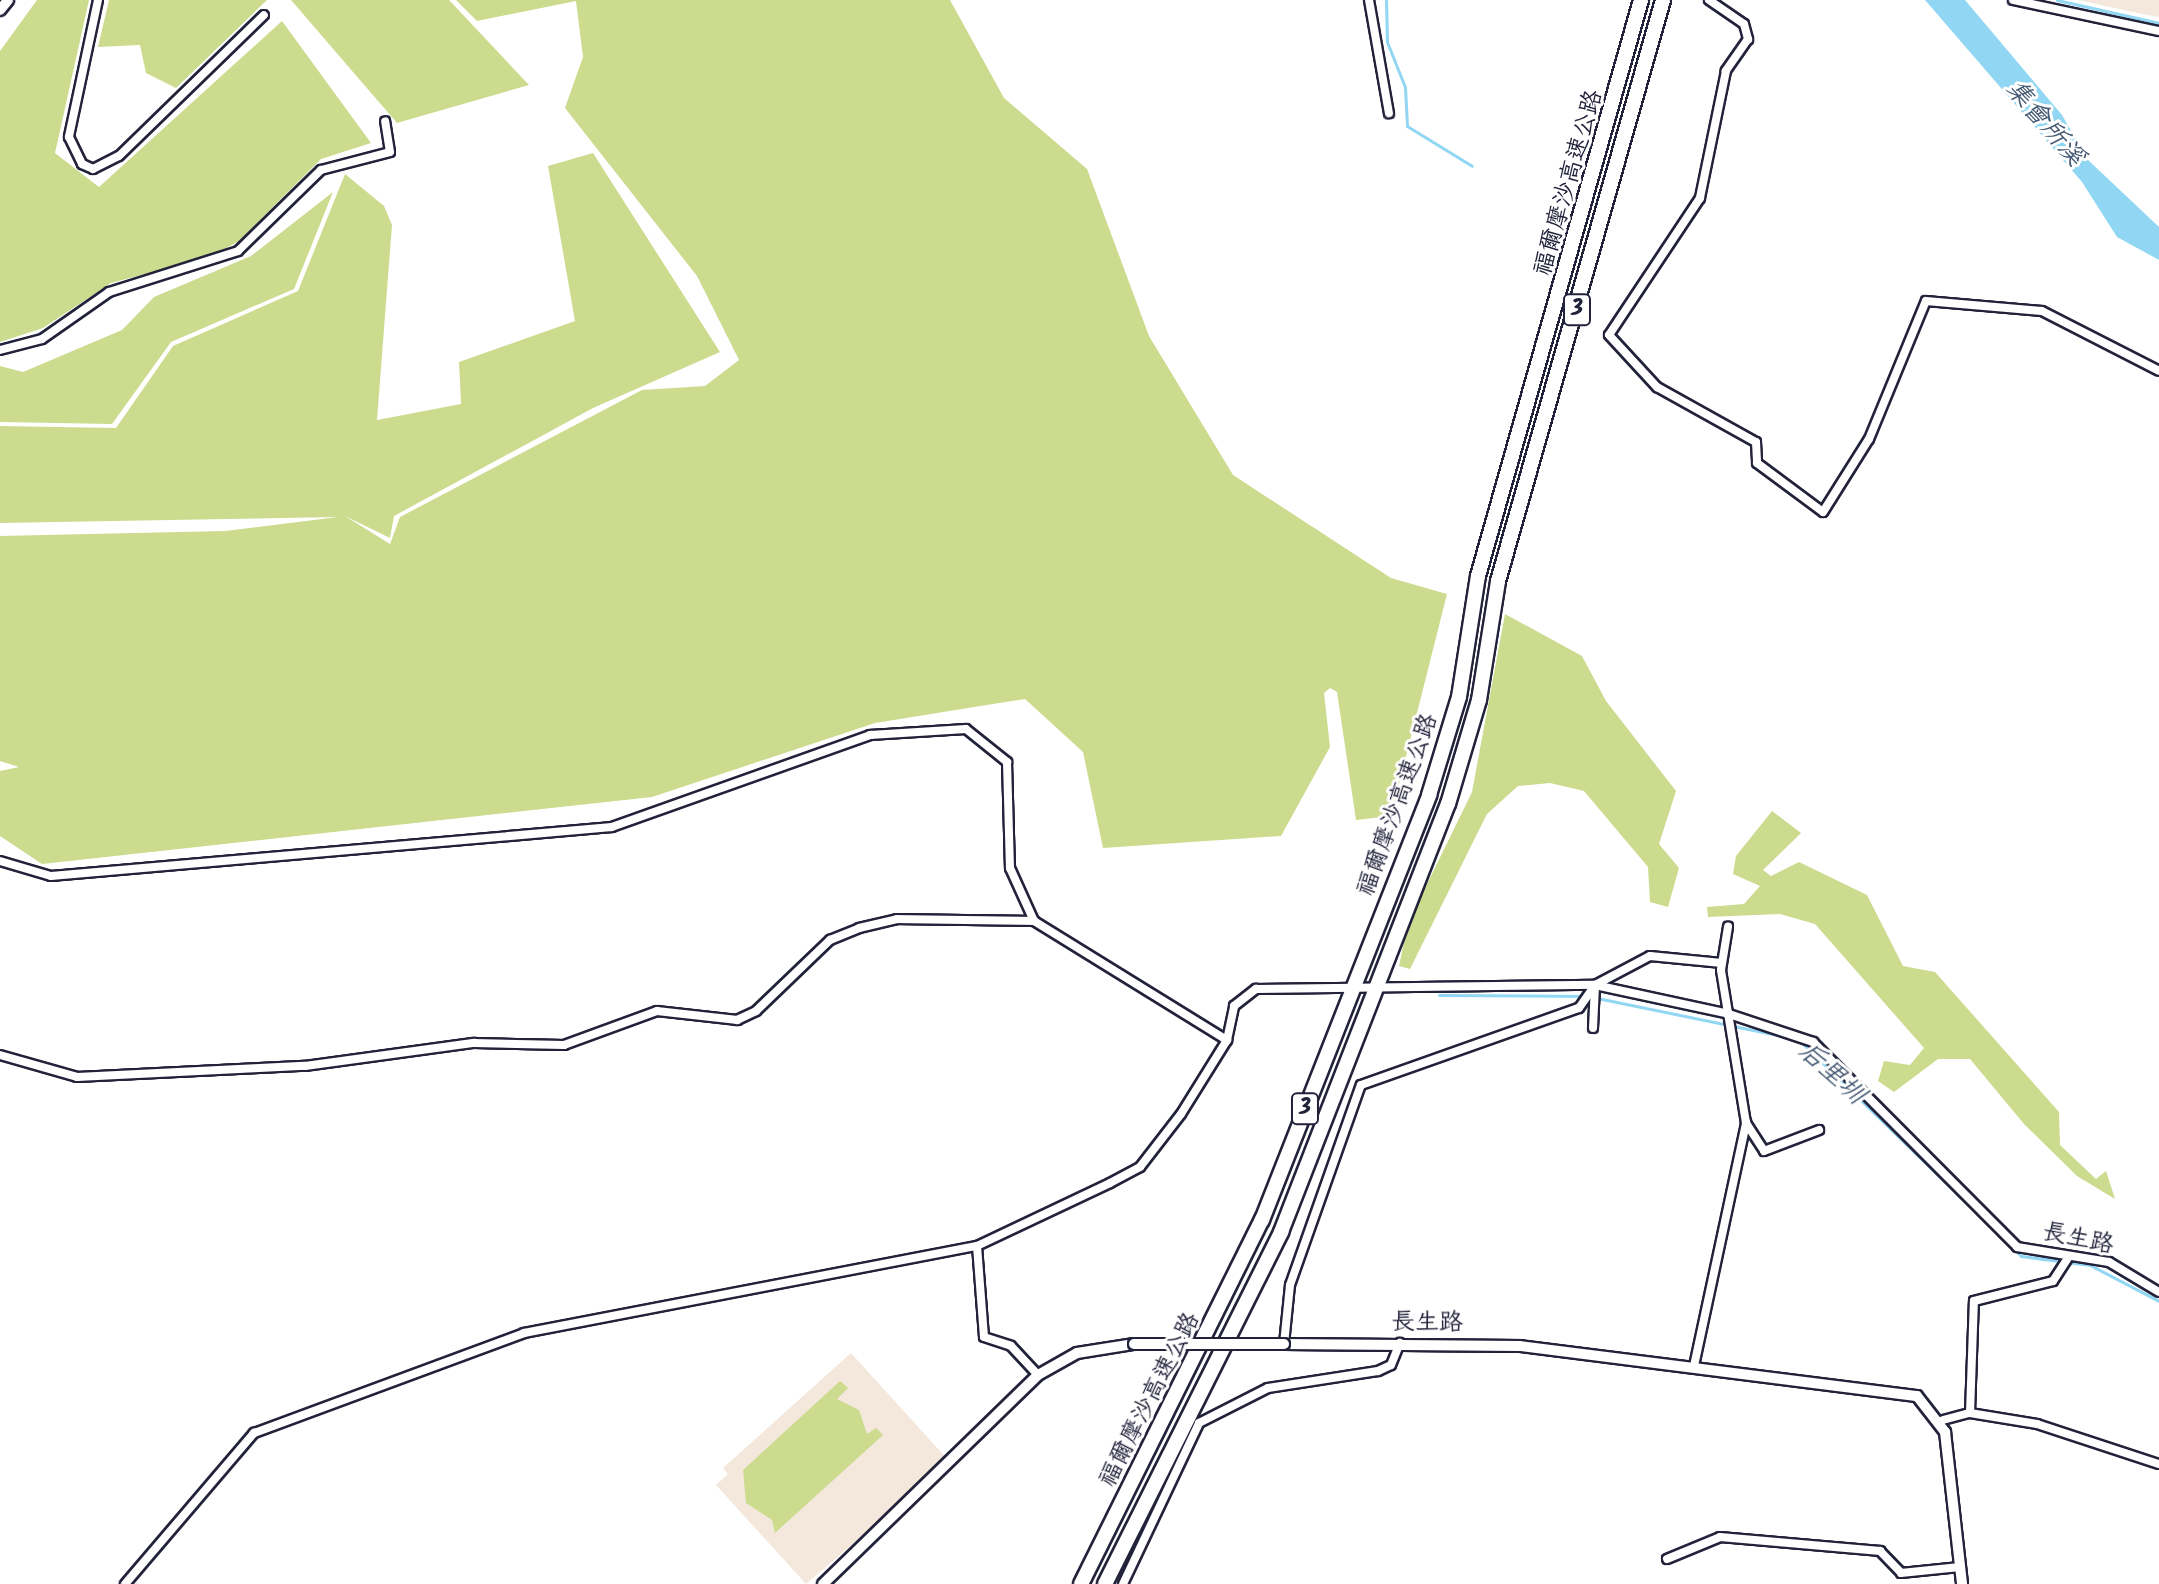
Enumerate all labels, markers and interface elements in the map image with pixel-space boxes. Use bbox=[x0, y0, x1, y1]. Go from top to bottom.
water label: 集會所溪 bbox=[1998, 75, 2090, 173]
street label: 福爾摩沙高速公路 bbox=[1529, 87, 1609, 279]
road number: 3 bbox=[1561, 292, 1593, 328]
street label: 福爾摩沙高速公路 bbox=[1352, 710, 1444, 900]
water label: 后里圳 bbox=[1792, 1036, 1870, 1112]
road number: 3 bbox=[1289, 1091, 1321, 1127]
street label: 長生路 bbox=[2040, 1217, 2116, 1261]
street label: 福爾摩沙高速公路 bbox=[1094, 1308, 1206, 1492]
street label: 長生路 bbox=[1391, 1308, 1463, 1338]

